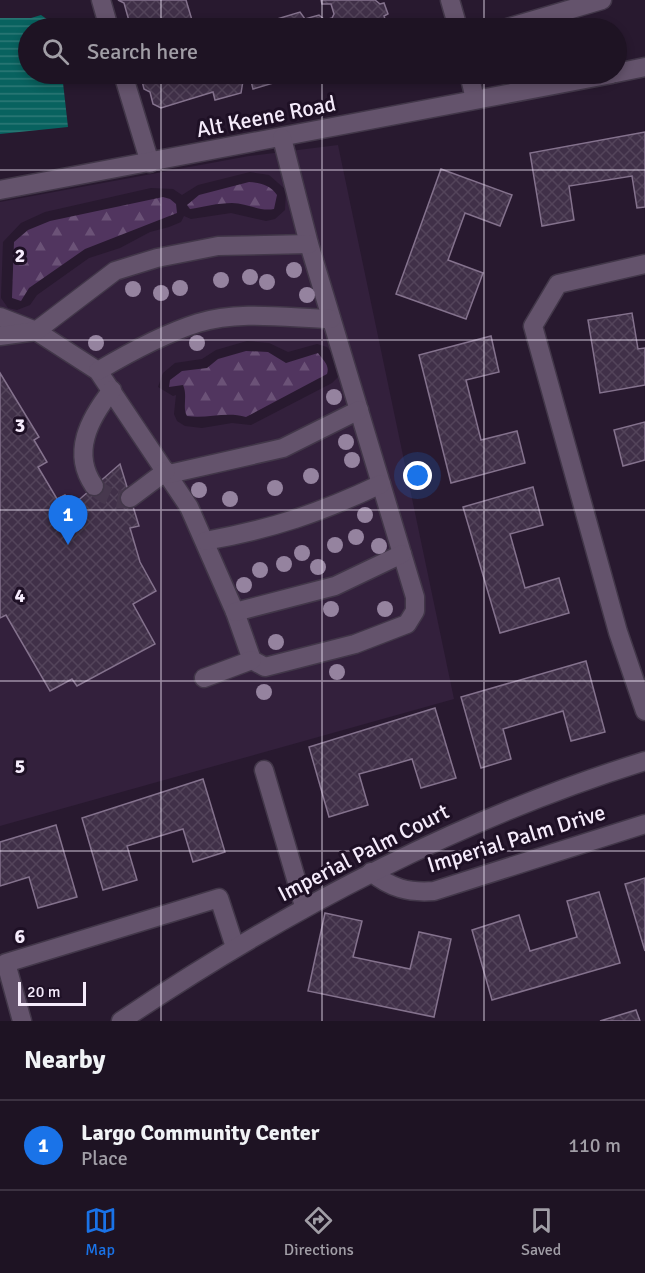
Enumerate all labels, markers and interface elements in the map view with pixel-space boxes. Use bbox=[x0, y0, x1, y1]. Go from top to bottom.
search box bbox=[18, 18, 627, 84]
icon: search bbox=[39, 35, 72, 68]
text: Search here bbox=[87, 38, 198, 65]
street label: Alt Keene Road bbox=[194, 90, 338, 143]
text: 2 bbox=[15, 243, 25, 268]
text: 3 bbox=[15, 413, 25, 438]
your location bbox=[403, 461, 432, 490]
pin: 1 bbox=[48, 496, 88, 545]
text: 4 bbox=[15, 583, 26, 608]
text: 5 bbox=[15, 754, 25, 779]
street label: Imperial Palm Court bbox=[273, 798, 454, 907]
street label: Imperial Palm Drive bbox=[424, 799, 608, 878]
text: 6 bbox=[15, 924, 26, 949]
scale bar bbox=[18, 979, 86, 1006]
text: 20 m bbox=[27, 982, 61, 1002]
text: Nearby bbox=[24, 1044, 105, 1076]
text: Largo Community Center bbox=[81, 1119, 320, 1146]
text: 1 bbox=[38, 1133, 49, 1158]
text: 110 m bbox=[568, 1133, 621, 1158]
text: Place bbox=[81, 1146, 128, 1171]
tab: Map bbox=[84, 1204, 117, 1260]
tab: Directions bbox=[284, 1204, 354, 1260]
tab: Saved bbox=[521, 1204, 561, 1260]

